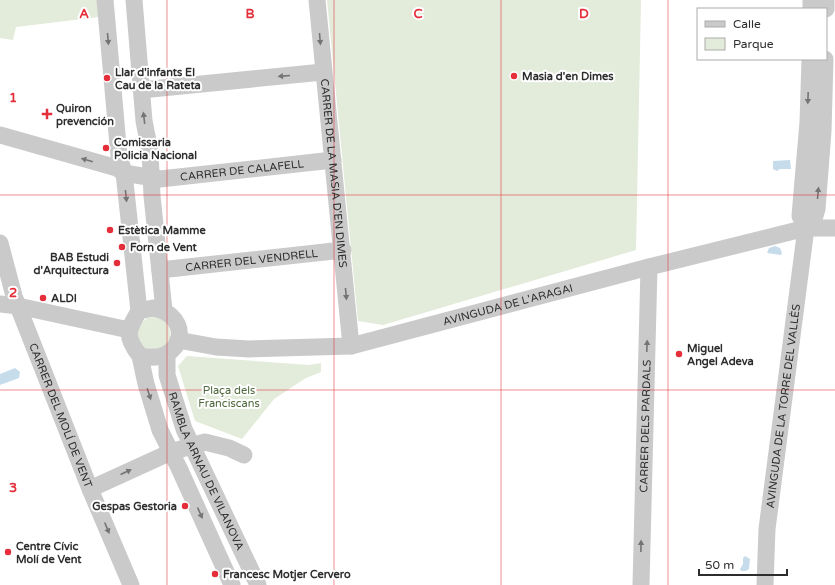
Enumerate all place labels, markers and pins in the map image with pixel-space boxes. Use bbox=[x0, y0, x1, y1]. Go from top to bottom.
place label: Llar d'infants El Cau de la Rateta bbox=[115, 66, 201, 92]
place label: Masia d'en Dimes bbox=[522, 70, 614, 83]
marker: Masia d'en Dimes bbox=[509, 71, 519, 81]
marker: Llar d'infants El Cau de la Rateta bbox=[102, 73, 112, 83]
place label: Quiron prevención bbox=[56, 102, 114, 129]
marker: Quiron prevención bbox=[41, 108, 53, 120]
place label: Comissaria Policia Nacional bbox=[114, 136, 197, 162]
marker: Comissaria Policia Nacional bbox=[101, 143, 111, 153]
place label: Estètica Mamme bbox=[118, 224, 206, 237]
marker: Estètica Mamme bbox=[105, 225, 115, 235]
place label: Forn de Vent bbox=[130, 241, 198, 254]
marker: Forn de Vent bbox=[117, 242, 127, 252]
place label: BAB Estudi d'Arquitectura bbox=[34, 251, 109, 278]
marker: BAB Estudi d'Arquitectura bbox=[112, 258, 122, 268]
place label: ALDI bbox=[51, 292, 77, 305]
marker: ALDI bbox=[38, 293, 48, 303]
place label: Miguel Angel Adeva bbox=[687, 342, 754, 369]
marker: Miguel Angel Adeva bbox=[674, 349, 684, 359]
place label: Gespas Gestoria bbox=[92, 500, 177, 514]
marker: Gespas Gestoria bbox=[180, 501, 190, 511]
place label: Centre Cívic Molí de Vent bbox=[16, 540, 82, 566]
marker: Centre Cívic Molí de Vent bbox=[3, 547, 13, 557]
place label: Francesc Motjer Cervero bbox=[223, 568, 351, 582]
marker: Francesc Motjer Cervero bbox=[210, 569, 220, 579]

